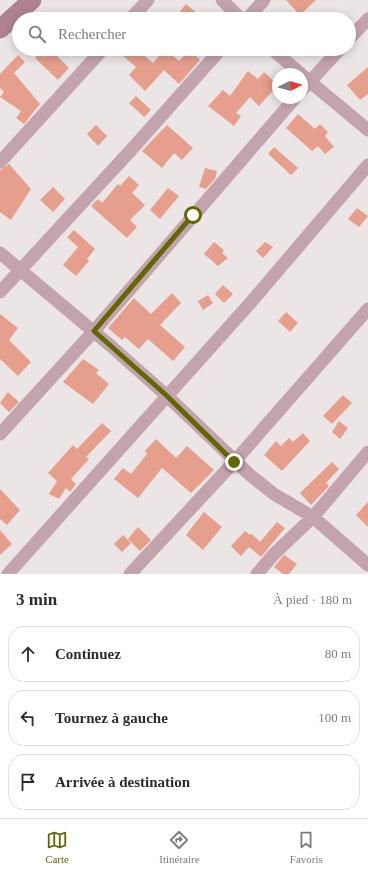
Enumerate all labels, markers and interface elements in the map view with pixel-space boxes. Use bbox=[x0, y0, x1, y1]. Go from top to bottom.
search box bbox=[12, 12, 356, 56]
icon: search bbox=[26, 23, 48, 45]
text: Rechercher bbox=[58, 26, 126, 42]
north arrow bbox=[272, 68, 308, 104]
route start bbox=[184, 206, 202, 224]
route end bbox=[225, 453, 243, 471]
text: 3 min bbox=[16, 590, 57, 609]
text: À pied · 180 m bbox=[273, 592, 352, 607]
icon: ahead bbox=[17, 643, 39, 665]
text: Continuez bbox=[55, 646, 121, 662]
text: 80 m bbox=[325, 646, 351, 661]
icon: left bbox=[17, 707, 39, 729]
text: Tournez à gauche bbox=[55, 710, 168, 726]
text: 100 m bbox=[318, 710, 351, 725]
icon: arrive bbox=[17, 771, 39, 793]
text: Arrivée à destination bbox=[55, 774, 190, 790]
tab: Carte bbox=[45, 829, 69, 865]
tab: Itinéraire bbox=[159, 829, 200, 865]
tab: Favoris bbox=[290, 829, 323, 865]

